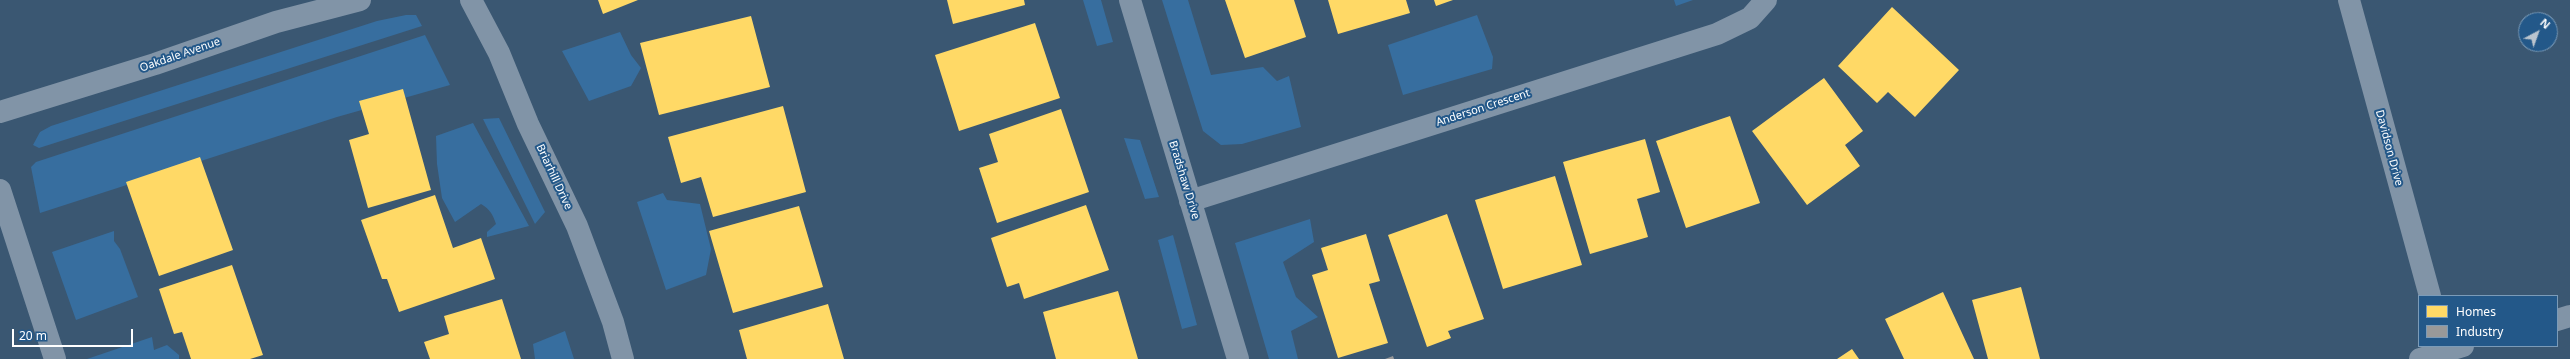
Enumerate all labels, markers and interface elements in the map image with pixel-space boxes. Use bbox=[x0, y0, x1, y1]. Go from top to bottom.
north arrow bbox=[2518, 12, 2558, 52]
text: N bbox=[2537, 15, 2554, 32]
street label: Oakdale Avenue bbox=[138, 35, 222, 75]
street label: Anderson Crescent bbox=[1434, 87, 1532, 129]
street label: Davidson Drive bbox=[2373, 109, 2405, 187]
street label: Bradshaw Drive bbox=[1166, 139, 1202, 221]
street label: Briarhill Drive bbox=[533, 142, 575, 212]
legend bbox=[2418, 295, 2558, 347]
text: Homes bbox=[2456, 303, 2496, 320]
scale bar bbox=[14, 321, 135, 347]
text: Industry bbox=[2456, 323, 2503, 340]
text: 20 m bbox=[19, 327, 47, 344]

